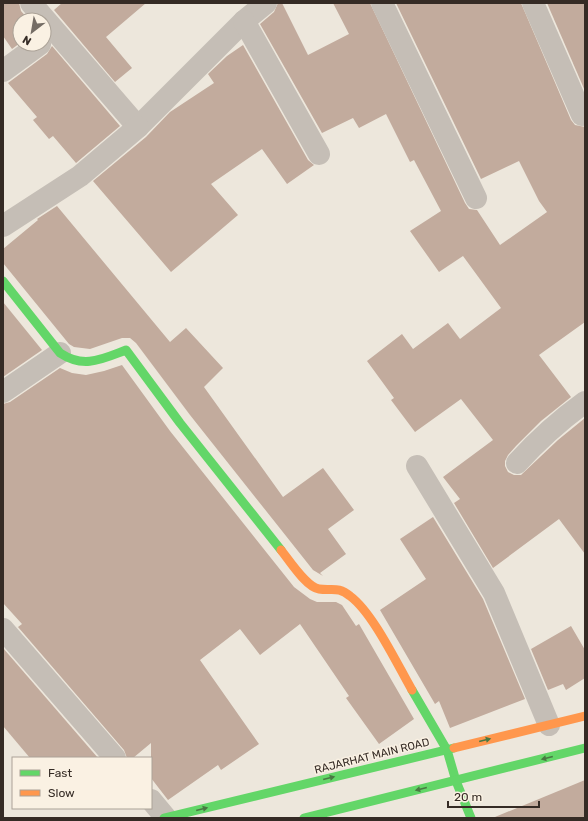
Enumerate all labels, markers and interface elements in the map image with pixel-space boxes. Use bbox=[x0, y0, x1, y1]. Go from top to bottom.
north arrow bbox=[12, 12, 52, 52]
text: N bbox=[20, 32, 34, 48]
street label: RAJARHAT MAIN ROAD bbox=[313, 735, 431, 777]
one-way arrow bbox=[479, 737, 491, 743]
one-way arrow bbox=[541, 755, 553, 761]
legend bbox=[12, 757, 152, 809]
text: Fast bbox=[48, 766, 72, 780]
one-way arrow bbox=[322, 775, 335, 781]
scale bar bbox=[448, 783, 539, 809]
text: Slow bbox=[48, 786, 75, 800]
one-way arrow bbox=[415, 787, 427, 793]
text: 20 m bbox=[454, 790, 482, 804]
one-way arrow bbox=[196, 805, 208, 811]

